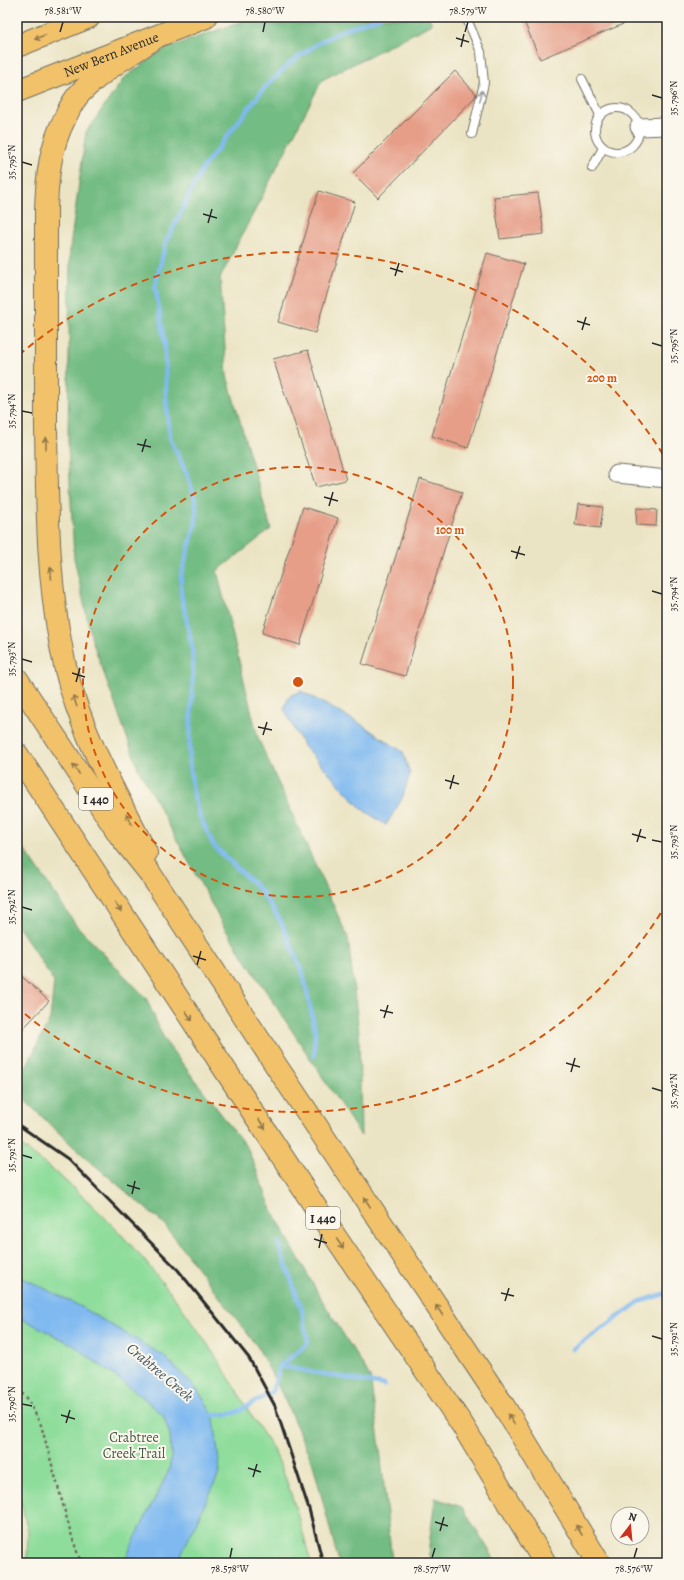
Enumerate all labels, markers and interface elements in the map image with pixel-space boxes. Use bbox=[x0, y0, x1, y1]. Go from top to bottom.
text: 78.581°W bbox=[44, 4, 82, 17]
text: 78.580°W bbox=[246, 4, 285, 17]
text: 78.579°W bbox=[449, 4, 487, 17]
street label: New Bern Avenue bbox=[61, 27, 162, 82]
one-way arrow bbox=[35, 34, 47, 41]
text: 35.796°N bbox=[667, 80, 680, 116]
one-way arrow bbox=[478, 90, 485, 103]
text: 35.795°N bbox=[5, 145, 18, 179]
text: 35.795°N bbox=[667, 329, 680, 363]
text: 200 m bbox=[587, 370, 617, 386]
text: 35.794°N bbox=[5, 394, 18, 429]
one-way arrow bbox=[43, 437, 50, 450]
text: 100 m bbox=[436, 522, 464, 538]
one-way arrow bbox=[47, 567, 54, 580]
text: 35.794°N bbox=[667, 577, 680, 612]
text: 35.793°N bbox=[5, 642, 18, 676]
centre of rings bbox=[291, 675, 305, 689]
one-way arrow bbox=[71, 694, 78, 707]
one-way arrow bbox=[72, 764, 80, 775]
road number: I 440 bbox=[79, 788, 113, 810]
one-way arrow bbox=[125, 813, 132, 825]
text: 35.793°N bbox=[667, 825, 680, 859]
text: 35.792°N bbox=[5, 889, 18, 925]
one-way arrow bbox=[114, 901, 122, 912]
one-way arrow bbox=[185, 1010, 194, 1021]
text: 35.792°N bbox=[667, 1073, 680, 1109]
one-way arrow bbox=[258, 1118, 266, 1130]
text: 35.791°N bbox=[5, 1138, 18, 1172]
one-way arrow bbox=[363, 1197, 371, 1208]
road number: I 440 bbox=[306, 1207, 340, 1229]
one-way arrow bbox=[336, 1239, 344, 1250]
one-way arrow bbox=[435, 1305, 443, 1316]
text: 35.791°N bbox=[667, 1322, 680, 1356]
water label: Crabtree Creek bbox=[122, 1338, 198, 1406]
text: 35.790°N bbox=[5, 1386, 18, 1422]
one-way arrow bbox=[507, 1414, 515, 1425]
park label: Crabtree Creek Trail bbox=[103, 1428, 166, 1463]
north arrow bbox=[610, 1506, 650, 1546]
text: N bbox=[627, 1509, 639, 1525]
one-way arrow bbox=[574, 1524, 582, 1536]
text: 78.578°W bbox=[211, 1562, 250, 1575]
text: 78.577°W bbox=[413, 1562, 451, 1575]
text: 78.576°W bbox=[615, 1562, 653, 1575]

